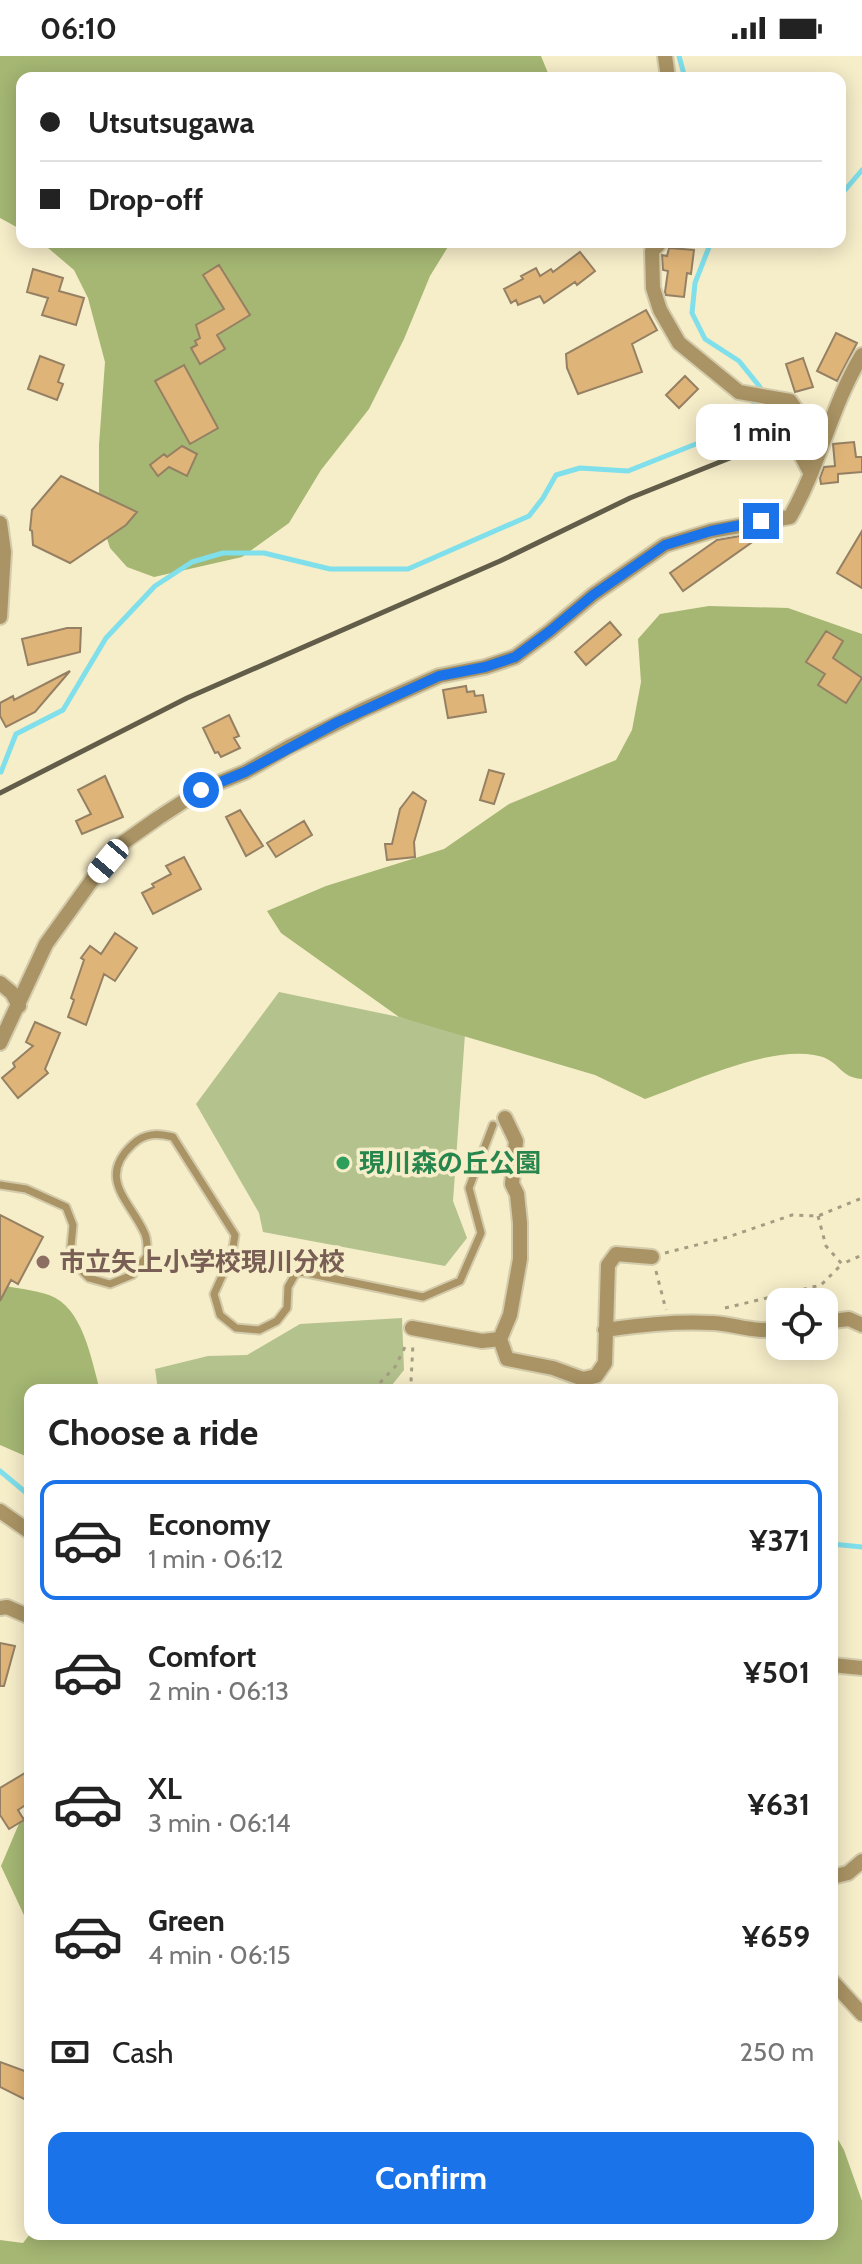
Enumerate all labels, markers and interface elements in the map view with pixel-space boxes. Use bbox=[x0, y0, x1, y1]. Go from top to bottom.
text: 06:10 bbox=[40, 10, 117, 47]
text: Utsutsugawa bbox=[88, 104, 255, 141]
text: Drop-off bbox=[88, 181, 203, 218]
callout: 1 min bbox=[695, 405, 827, 461]
text: 1 min bbox=[733, 416, 791, 448]
route end bbox=[743, 503, 779, 539]
route start bbox=[183, 772, 219, 808]
car bbox=[83, 835, 133, 887]
place label: 現川森の丘公園 bbox=[359, 1147, 541, 1179]
marker: 現川森の丘公園 bbox=[334, 1154, 352, 1172]
place label: 市立矢上小学校現川分校 bbox=[59, 1246, 345, 1278]
marker: 市立矢上小学校現川分校 bbox=[34, 1253, 52, 1271]
map controls bbox=[766, 1288, 838, 1360]
button: locate bbox=[766, 1288, 838, 1360]
text: Choose a ride bbox=[48, 1410, 258, 1454]
icon: car bbox=[52, 1504, 124, 1576]
text: Economy bbox=[148, 1506, 271, 1543]
text: ¥371 bbox=[749, 1522, 810, 1559]
text: 1 min · 06:12 bbox=[148, 1543, 284, 1575]
icon: car bbox=[52, 1636, 124, 1708]
text: Comfort bbox=[148, 1638, 256, 1675]
text: ¥501 bbox=[744, 1654, 810, 1691]
text: 2 min · 06:13 bbox=[148, 1675, 289, 1707]
icon: car bbox=[52, 1768, 124, 1840]
text: XL bbox=[148, 1770, 182, 1807]
text: ¥631 bbox=[748, 1786, 810, 1823]
text: 3 min · 06:14 bbox=[148, 1807, 290, 1839]
icon: car bbox=[52, 1900, 124, 1972]
text: Green bbox=[148, 1902, 225, 1939]
text: ¥659 bbox=[742, 1918, 810, 1955]
text: 4 min · 06:15 bbox=[148, 1939, 290, 1971]
icon: cash bbox=[48, 2030, 92, 2074]
text: Cash bbox=[112, 2034, 174, 2071]
text: 250 m bbox=[740, 2036, 814, 2068]
button: Confirm bbox=[48, 2132, 814, 2224]

